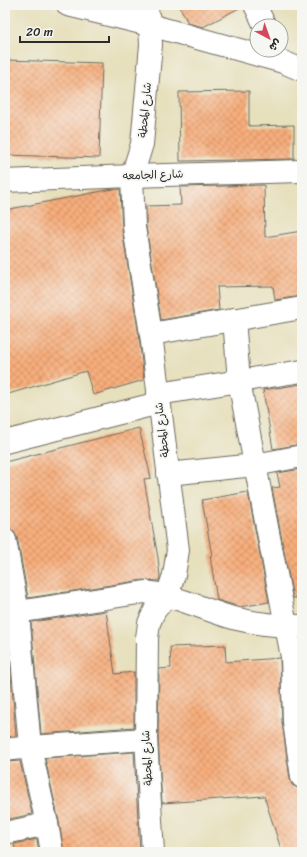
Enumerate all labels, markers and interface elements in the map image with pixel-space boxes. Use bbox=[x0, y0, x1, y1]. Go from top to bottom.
scale bar bbox=[20, 18, 109, 44]
north arrow bbox=[249, 18, 289, 58]
text: 20 m bbox=[26, 21, 53, 43]
text: ش bbox=[264, 34, 286, 56]
street label: شارع المحطة bbox=[133, 82, 157, 138]
street label: شارع الجامعه bbox=[122, 164, 184, 186]
street label: شارع المحطة bbox=[149, 401, 175, 459]
street label: شارع المحطة bbox=[136, 730, 158, 786]

